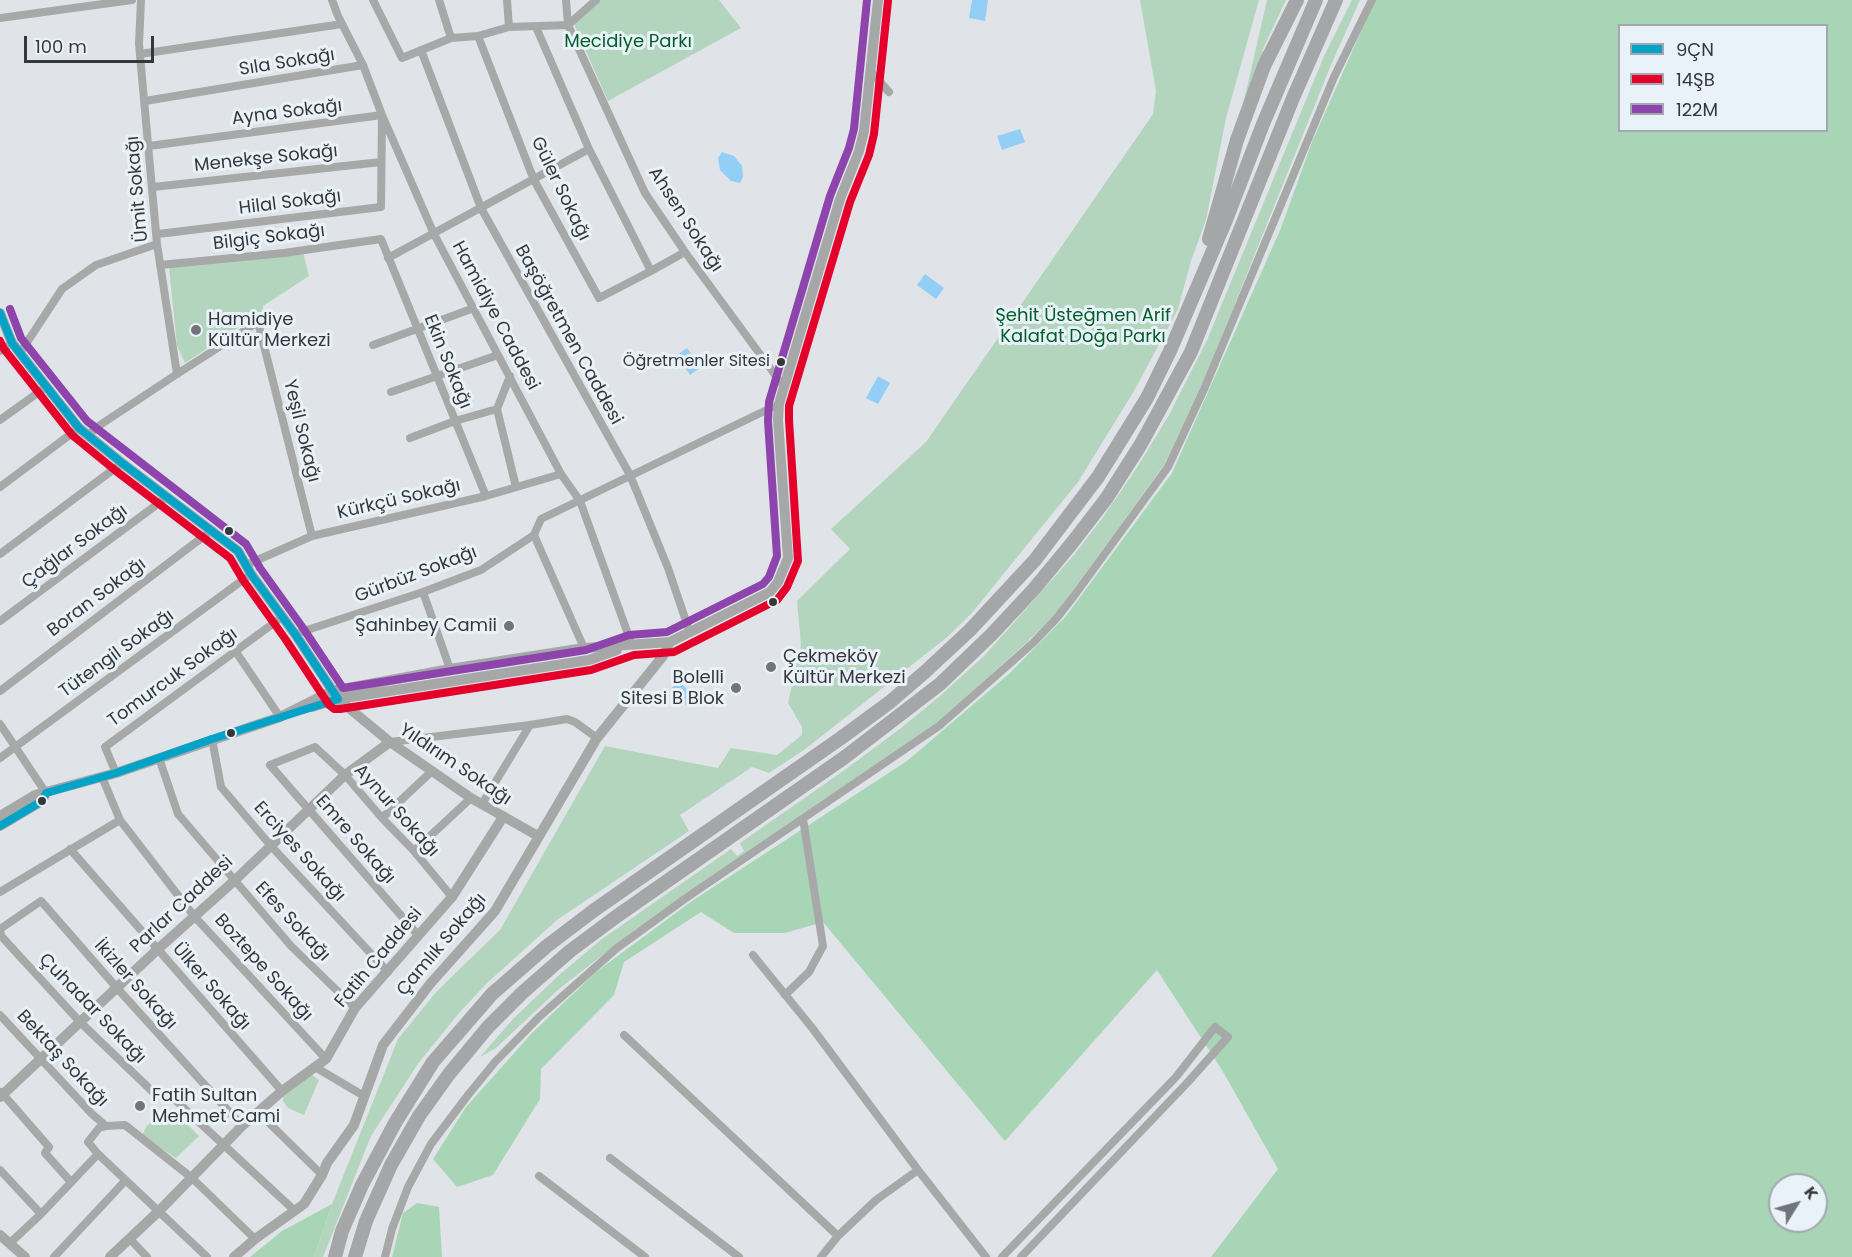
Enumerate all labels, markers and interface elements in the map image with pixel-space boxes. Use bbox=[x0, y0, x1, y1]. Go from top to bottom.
scale bar bbox=[27, 24, 158, 62]
legend bbox=[1618, 24, 1828, 132]
park label: Mecidiye Parkı bbox=[564, 31, 692, 53]
text: 100 m bbox=[35, 34, 87, 59]
text: 9ÇN bbox=[1676, 37, 1714, 62]
street label: Sıla Sokağı bbox=[238, 45, 336, 81]
text: 14ŞB bbox=[1676, 67, 1715, 92]
street label: Ayna Sokağı bbox=[231, 96, 343, 130]
text: 122M bbox=[1676, 97, 1718, 122]
street label: Güler Sokağı bbox=[526, 134, 594, 244]
street label: Ümit Sokağı bbox=[123, 135, 153, 243]
street label: Menekşe Sokağı bbox=[193, 141, 339, 177]
street label: Ahsen Sokağı bbox=[643, 164, 727, 276]
street label: Hilal Sokağı bbox=[238, 186, 342, 220]
street label: Bilgiç Sokağı bbox=[212, 220, 326, 256]
street label: Hamidiye Caddesi bbox=[447, 238, 543, 394]
street label: Başöğretmen Caddesi bbox=[510, 241, 626, 429]
park label: Şehit Üsteğmen Arif Kalafat Doğa Parkı bbox=[995, 305, 1171, 348]
place label: Hamidiye Kültür Merkezi bbox=[208, 309, 331, 352]
street label: Ekin Sokağı bbox=[418, 312, 476, 412]
marker: Hamidiye Kültür Merkezi bbox=[189, 323, 203, 337]
place label: Öğretmenler Sitesi bbox=[623, 352, 770, 372]
marker: Öğretmenler Sitesi bbox=[775, 356, 787, 368]
street label: Yeşil Sokağı bbox=[278, 378, 324, 484]
street label: Kürkçü Sokağı bbox=[335, 475, 463, 525]
street label: Çağlar Sokağı bbox=[18, 500, 132, 594]
unlabelled marker bbox=[223, 525, 235, 537]
street label: Gürbüz Sokağı bbox=[352, 542, 480, 608]
street label: Boran Sokağı bbox=[43, 554, 151, 642]
unlabelled marker bbox=[767, 596, 779, 608]
street label: Tütengil Sokağı bbox=[55, 605, 179, 703]
place label: Şahinbey Camii bbox=[355, 615, 497, 637]
marker: Şahinbey Camii bbox=[502, 619, 516, 633]
street label: Tomurcuk Sokağı bbox=[104, 624, 242, 732]
place label: Çekmeköy Kültür Merkezi bbox=[783, 646, 906, 688]
marker: Çekmeköy Kültür Merkezi bbox=[764, 660, 778, 674]
place label: Bolelli Sitesi B Blok bbox=[621, 667, 724, 710]
marker: Bolelli Sitesi B Blok bbox=[729, 681, 743, 695]
street label: Yıldırım Sokağı bbox=[395, 720, 515, 810]
unlabelled marker bbox=[225, 727, 237, 739]
street label: Aynur Sokağı bbox=[349, 760, 443, 862]
street label: Emre Sokağı bbox=[311, 791, 399, 889]
unlabelled marker bbox=[36, 795, 48, 807]
street label: Erciyes Sokağı bbox=[249, 798, 349, 906]
street label: Parlar Caddesi bbox=[126, 852, 238, 958]
street label: Efes Sokağı bbox=[250, 878, 334, 966]
street label: Çamlık Sokağı bbox=[393, 889, 491, 1001]
street label: Fatih Caddesi bbox=[331, 904, 427, 1012]
street label: Boztepe Sokağı bbox=[209, 910, 317, 1026]
street label: İkizler Sokağı bbox=[89, 936, 181, 1034]
street label: Ülker Sokağı bbox=[167, 939, 255, 1035]
street label: Çuhadar Sokağı bbox=[34, 949, 150, 1069]
street label: Bektaş Sokağı bbox=[12, 1006, 112, 1112]
place label: Fatih Sultan Mehmet Cami bbox=[152, 1085, 280, 1128]
marker: Fatih Sultan Mehmet Cami bbox=[133, 1099, 147, 1113]
north arrow bbox=[1768, 1173, 1828, 1233]
text: K bbox=[1799, 1182, 1824, 1204]

